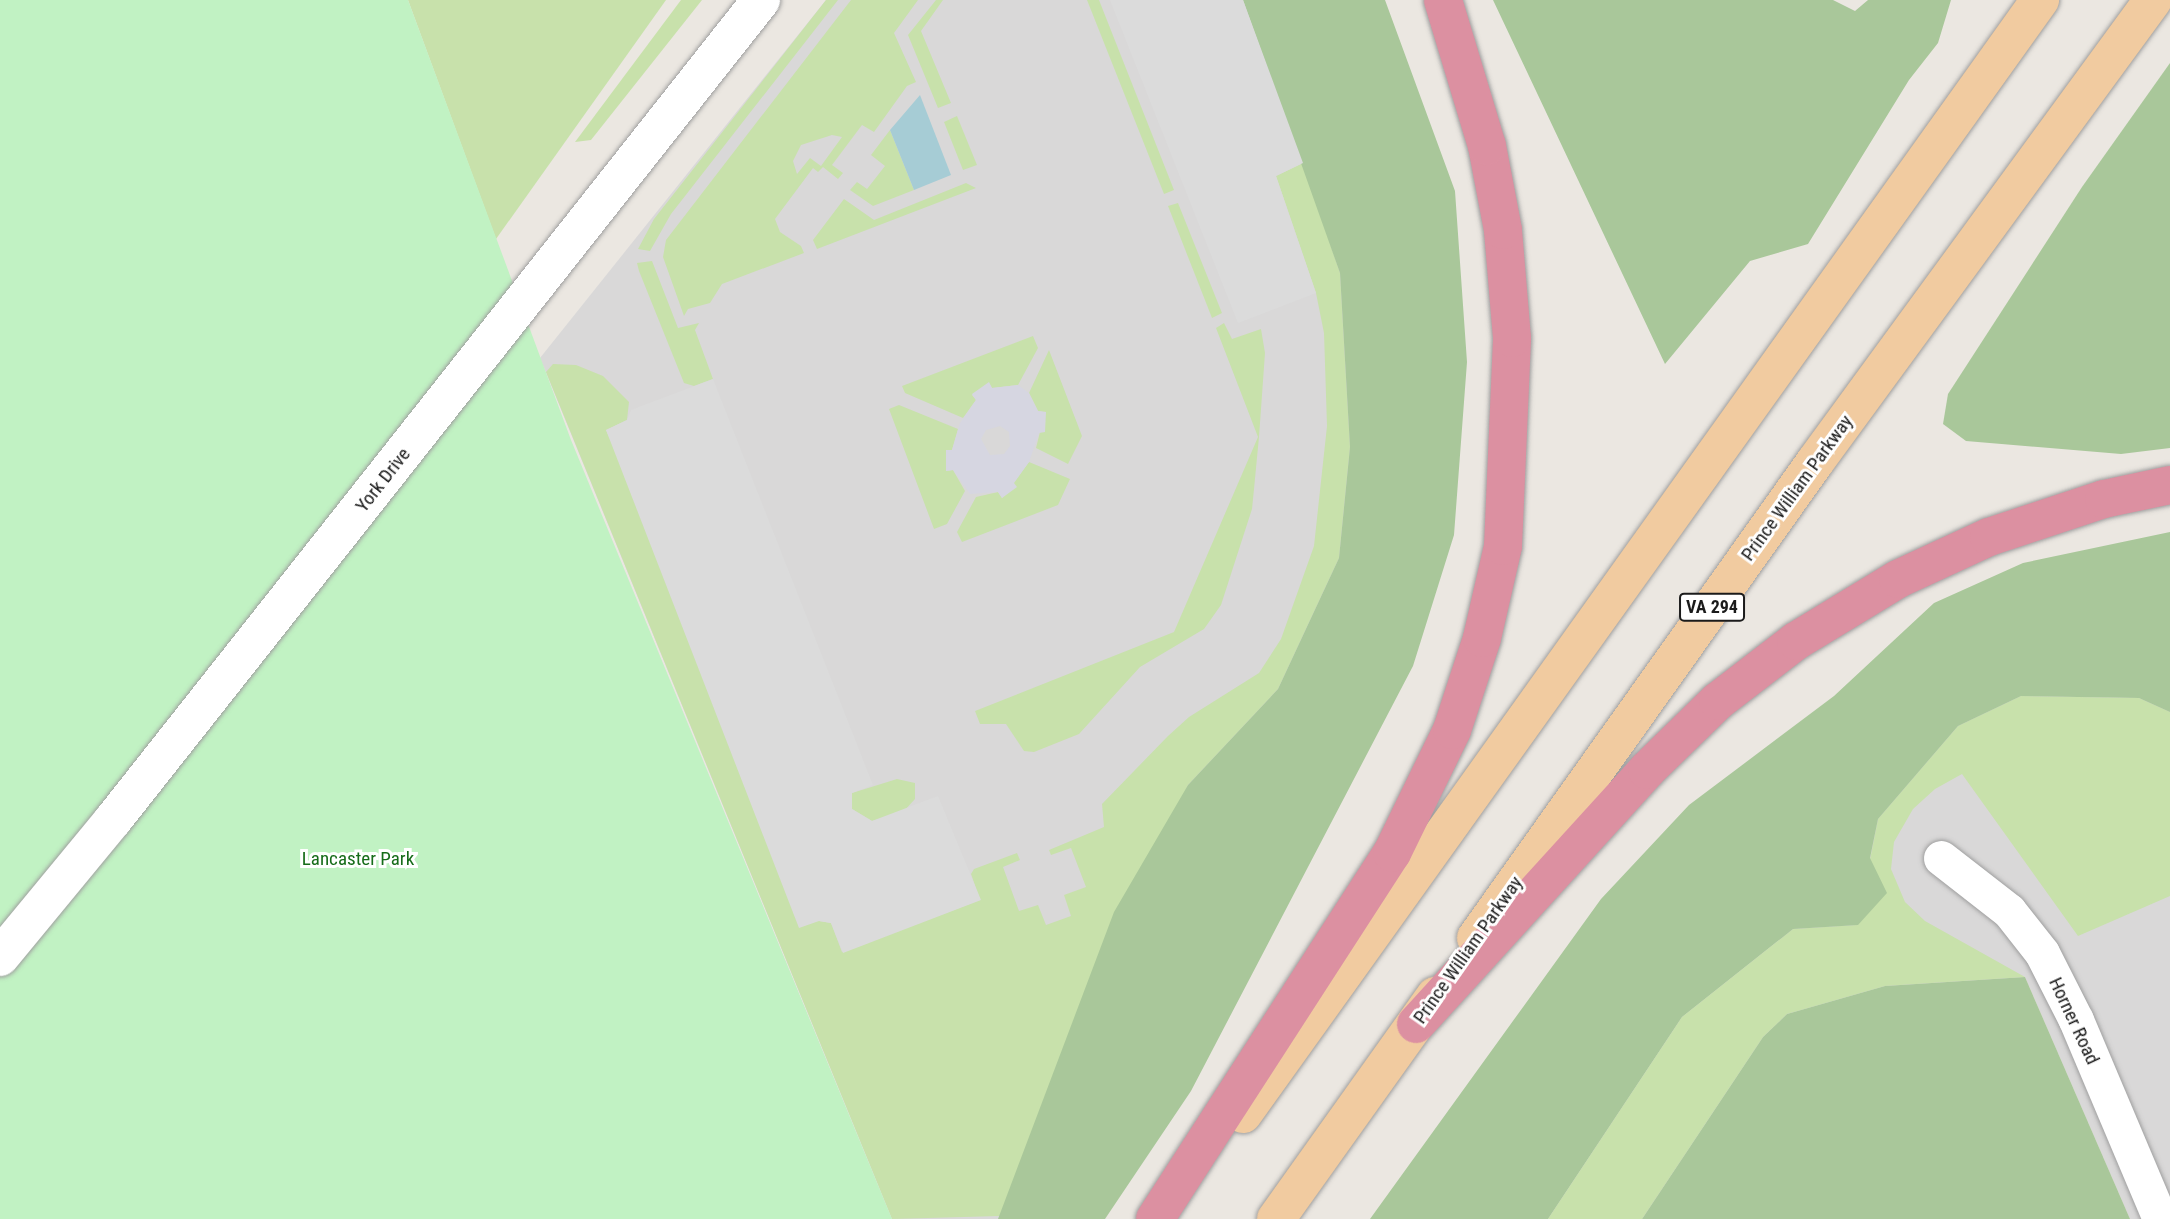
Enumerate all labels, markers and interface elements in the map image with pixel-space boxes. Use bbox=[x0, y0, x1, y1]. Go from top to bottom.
street label: Prince William Parkway bbox=[1736, 411, 1858, 565]
street label: York Drive bbox=[351, 443, 415, 517]
road number: VA 294 bbox=[1679, 592, 1745, 622]
park label: Lancaster Park bbox=[302, 848, 414, 870]
street label: Prince William Parkway bbox=[1409, 872, 1527, 1028]
street label: Horner Road bbox=[2044, 974, 2104, 1068]

